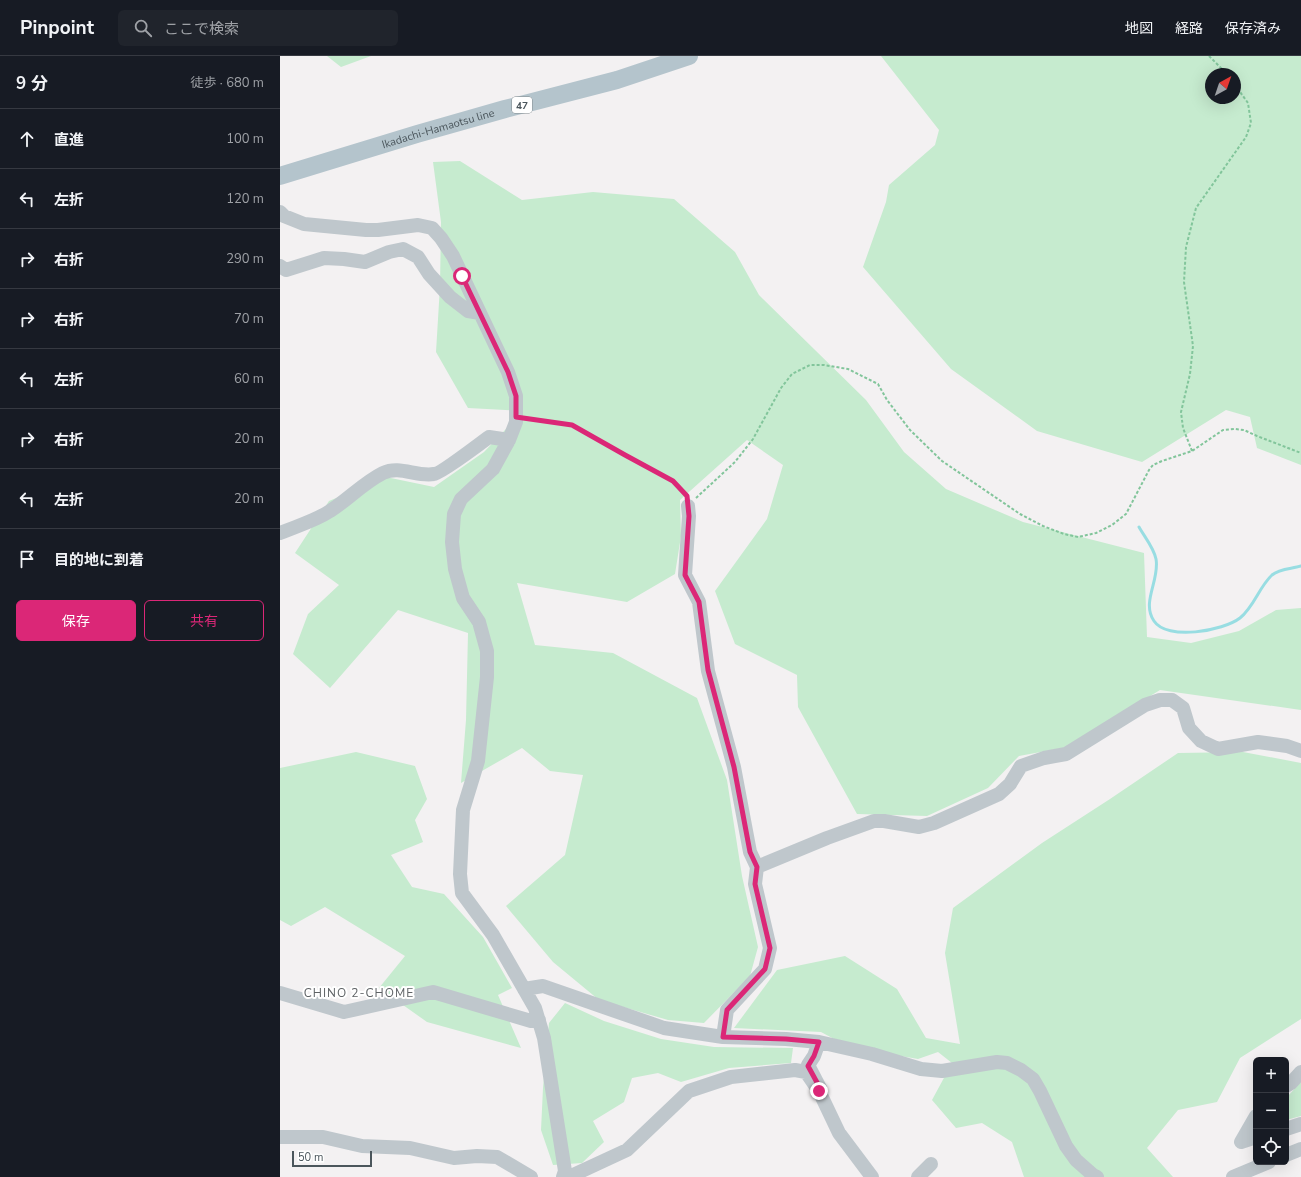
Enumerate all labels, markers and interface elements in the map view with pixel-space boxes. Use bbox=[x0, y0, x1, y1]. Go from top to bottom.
search box bbox=[118, 10, 398, 46]
text: Pinpoint bbox=[20, 15, 94, 41]
icon: search bbox=[132, 17, 154, 39]
text: ここで検索 bbox=[164, 19, 239, 39]
text: 地図 bbox=[1125, 19, 1153, 38]
text: 経路 bbox=[1175, 19, 1203, 38]
text: 保存済み bbox=[1225, 19, 1281, 38]
north arrow bbox=[1205, 68, 1241, 104]
text: 9 分 bbox=[16, 72, 48, 95]
text: 徒歩 · 680 m bbox=[190, 74, 264, 92]
road number: 47 bbox=[512, 97, 532, 113]
street label: Ikadachi-Hamaotsu line bbox=[380, 105, 496, 152]
icon: ahead bbox=[16, 128, 38, 150]
text: 直進 bbox=[54, 130, 84, 150]
text: 100 m bbox=[226, 130, 264, 148]
icon: left bbox=[16, 188, 38, 210]
text: 左折 bbox=[54, 190, 84, 210]
text: 120 m bbox=[226, 190, 264, 208]
icon: right bbox=[16, 248, 38, 270]
text: 右折 bbox=[54, 250, 84, 270]
text: 290 m bbox=[226, 250, 264, 268]
route start bbox=[453, 267, 471, 285]
icon: right bbox=[16, 308, 38, 330]
text: 右折 bbox=[54, 310, 84, 330]
text: 70 m bbox=[234, 310, 264, 328]
icon: left bbox=[16, 368, 38, 390]
text: 左折 bbox=[54, 370, 84, 390]
text: 60 m bbox=[234, 370, 264, 388]
icon: right bbox=[16, 428, 38, 450]
text: 右折 bbox=[54, 430, 84, 450]
text: 20 m bbox=[234, 430, 264, 448]
icon: left bbox=[16, 488, 38, 510]
text: 左折 bbox=[54, 490, 84, 510]
text: 20 m bbox=[234, 490, 264, 508]
icon: arrive bbox=[16, 548, 38, 570]
text: 目的地に到着 bbox=[54, 550, 144, 570]
button: 保存 bbox=[16, 600, 136, 641]
button: 共有 bbox=[144, 600, 264, 641]
district label: CHINO 2-CHOME bbox=[304, 985, 414, 1001]
map controls bbox=[1253, 1057, 1289, 1165]
button: + bbox=[1253, 1057, 1289, 1093]
route end bbox=[810, 1082, 828, 1100]
button: − bbox=[1253, 1093, 1289, 1129]
button: locate bbox=[1253, 1129, 1289, 1165]
scale bar bbox=[292, 1149, 372, 1168]
text: 50 m bbox=[298, 1150, 323, 1165]

